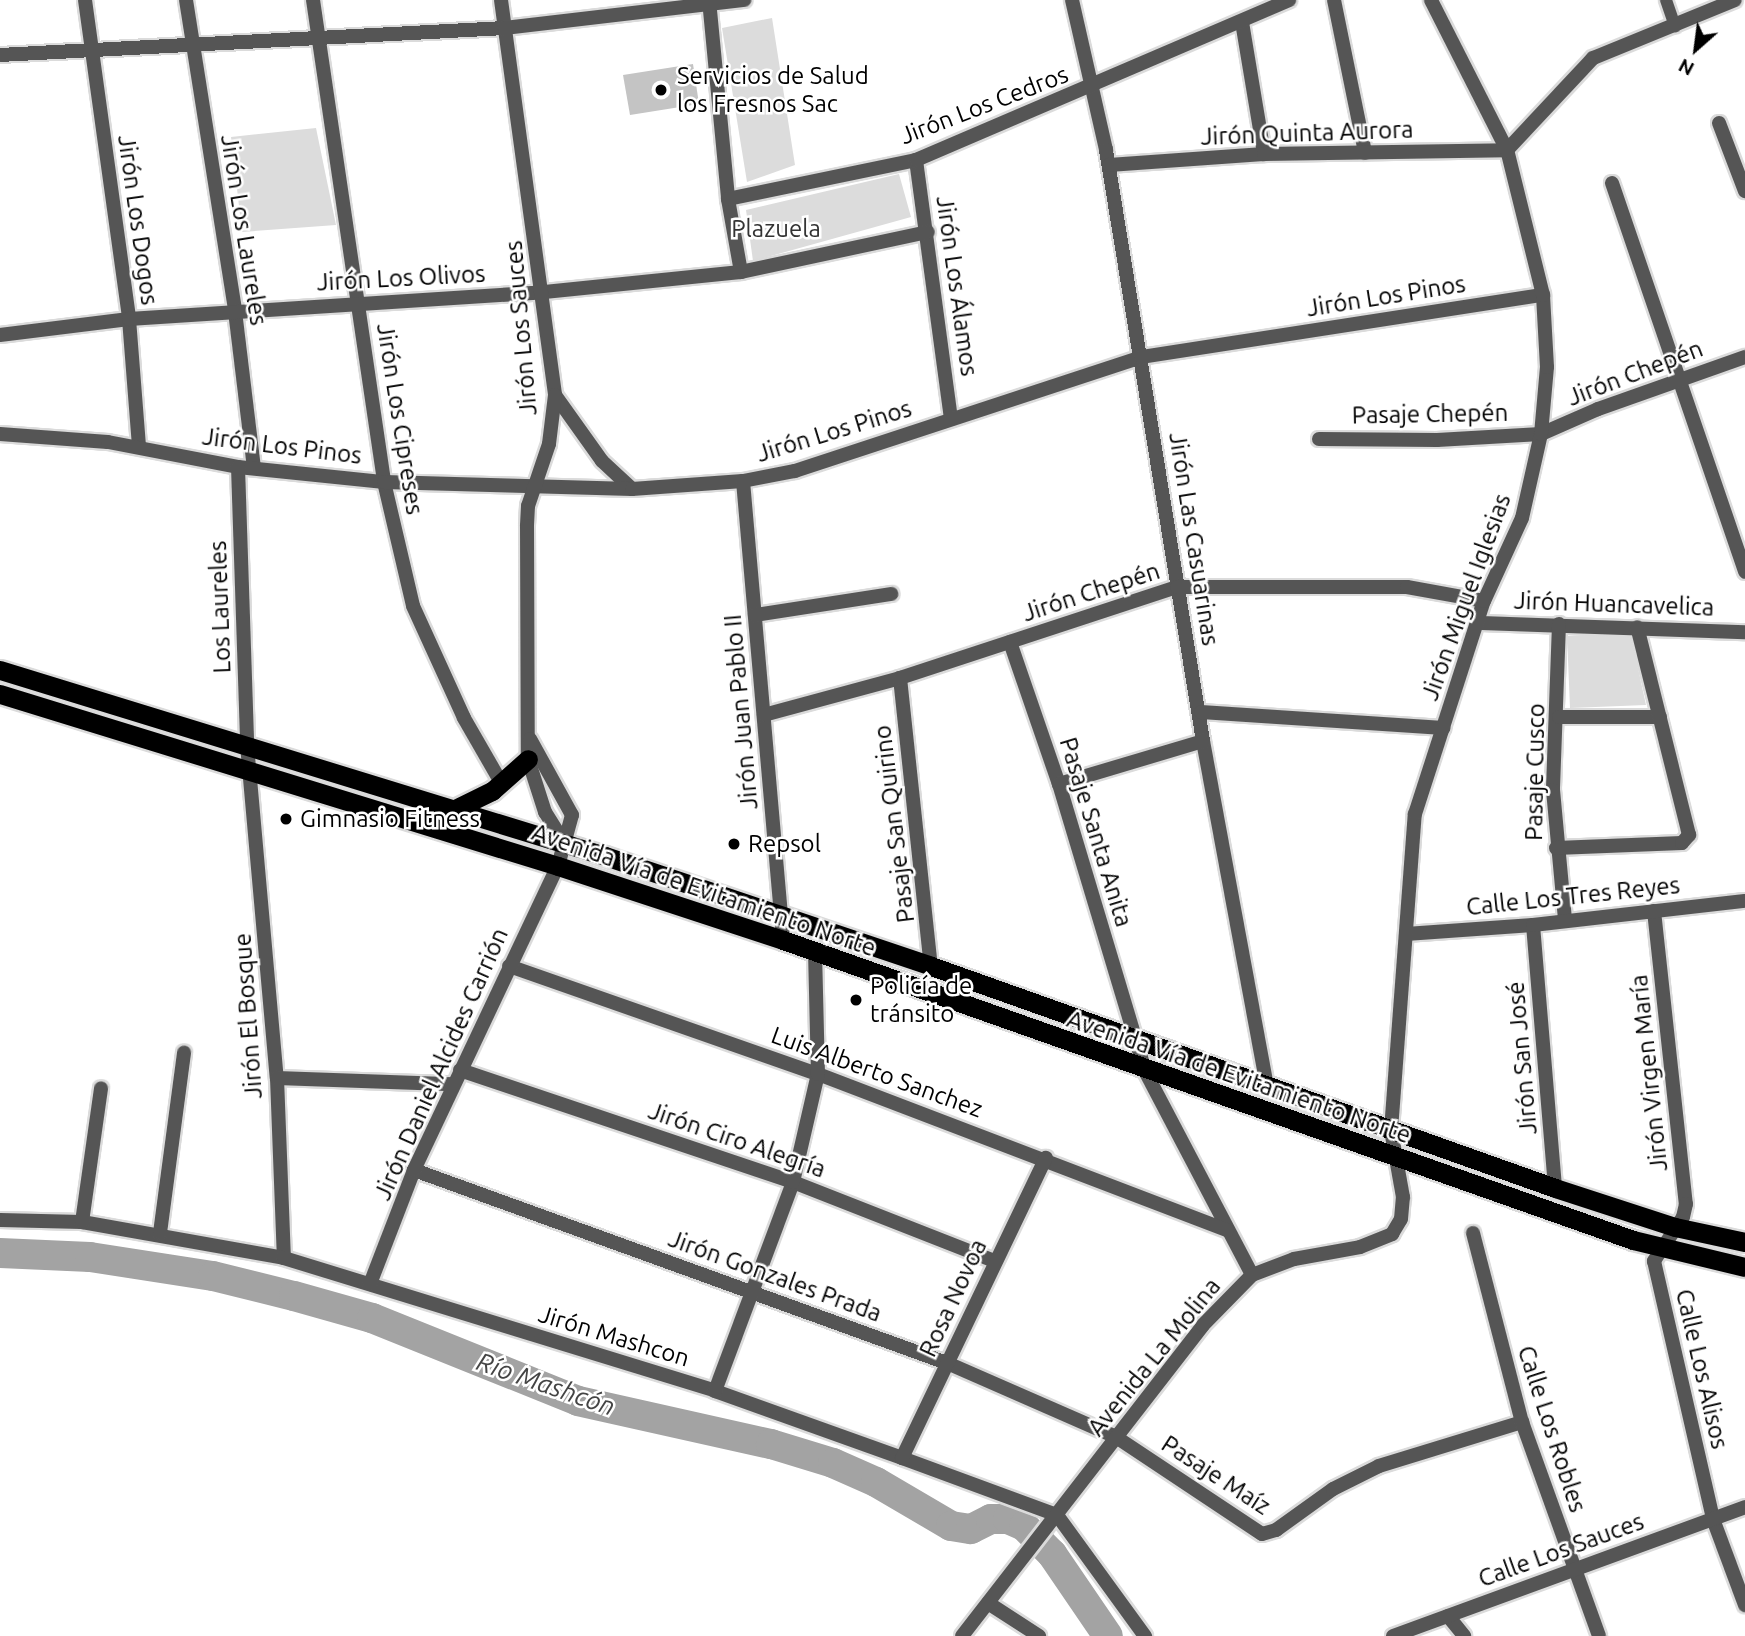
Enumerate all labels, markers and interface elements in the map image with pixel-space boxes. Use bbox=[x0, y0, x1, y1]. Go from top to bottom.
north arrow bbox=[1661, 14, 1731, 84]
text: N bbox=[1675, 54, 1698, 81]
street label: Jirón Los Cedros bbox=[896, 60, 1072, 150]
place label: Servicios de Salud los Fresnos Sac bbox=[677, 62, 869, 118]
marker: Servicios de Salud los Fresnos Sac bbox=[651, 80, 671, 100]
street label: Jirón Quinta Aurora bbox=[1200, 115, 1414, 151]
street label: Jirón Los Dogos bbox=[112, 133, 164, 307]
street label: Jirón Los Laureles bbox=[215, 133, 273, 327]
street label: Jirón Los Álamos bbox=[930, 194, 984, 378]
park label: Plazuela bbox=[731, 215, 821, 243]
street label: Jirón Los Sauces bbox=[499, 239, 543, 417]
street label: Jirón Los Olivos bbox=[316, 259, 486, 297]
street label: Jirón Los Pinos bbox=[1305, 269, 1467, 323]
street label: Jirón Los Cipreses bbox=[371, 321, 429, 517]
street label: Jirón Chepén bbox=[1563, 334, 1707, 412]
street label: Jirón Los Pinos bbox=[753, 394, 915, 468]
street label: Pasaje Chepén bbox=[1352, 398, 1508, 430]
street label: Jirón Los Pinos bbox=[201, 422, 363, 470]
street label: Jirón Las Casuarinas bbox=[1163, 430, 1225, 648]
street label: Jirón Miguel Iglesias bbox=[1415, 490, 1517, 704]
street label: Los Laureles bbox=[203, 540, 237, 674]
street label: Jirón Chepén bbox=[1019, 556, 1163, 628]
street label: Jirón Huancavelica bbox=[1513, 586, 1715, 622]
street label: Jirón Juan Pablo II bbox=[718, 613, 764, 811]
street label: Pasaje Cusco bbox=[1519, 703, 1551, 841]
street label: Pasaje San Quirino bbox=[868, 724, 920, 924]
street label: Pasaje Santa Anita bbox=[1054, 734, 1138, 930]
place label: Gimnasio Fitness bbox=[300, 805, 480, 833]
marker: Gimnasio Fitness bbox=[278, 811, 294, 827]
street label: Avenida Vía de Evitamiento Norte bbox=[528, 817, 880, 963]
place label: Repsol bbox=[748, 830, 821, 858]
marker: Repsol bbox=[726, 836, 742, 852]
street label: Calle Los Tres Reyes bbox=[1465, 870, 1681, 922]
street label: Jirón Daniel Alcides Carrión bbox=[368, 924, 514, 1204]
street label: Jirón El Bosque bbox=[228, 932, 268, 1100]
place label: Policía de tránsito bbox=[870, 972, 972, 1028]
street label: Jirón Virgen María bbox=[1624, 973, 1674, 1173]
street label: Jirón San José bbox=[1501, 980, 1543, 1136]
marker: Policía de tránsito bbox=[848, 992, 864, 1008]
street label: Avenida Vía de Evitamiento Norte bbox=[1063, 1004, 1415, 1150]
street label: Luis Alberto Sanchez bbox=[767, 1020, 987, 1124]
street label: Jirón Ciro Alegría bbox=[645, 1096, 829, 1184]
street label: Jirón Gonzales Prada bbox=[665, 1224, 885, 1328]
street label: Rosa Novoa bbox=[913, 1235, 993, 1361]
street label: Avenida La Molina bbox=[1082, 1272, 1226, 1442]
street label: Calle Los Alisos bbox=[1670, 1286, 1734, 1452]
street label: Jirón Mashcon bbox=[535, 1299, 693, 1373]
street label: Calle Los Robles bbox=[1511, 1342, 1593, 1516]
water label: Río Mashcón bbox=[473, 1346, 619, 1422]
street label: Pasaje Maíz bbox=[1156, 1429, 1276, 1521]
street label: Calle Los Sauces bbox=[1474, 1507, 1648, 1593]

